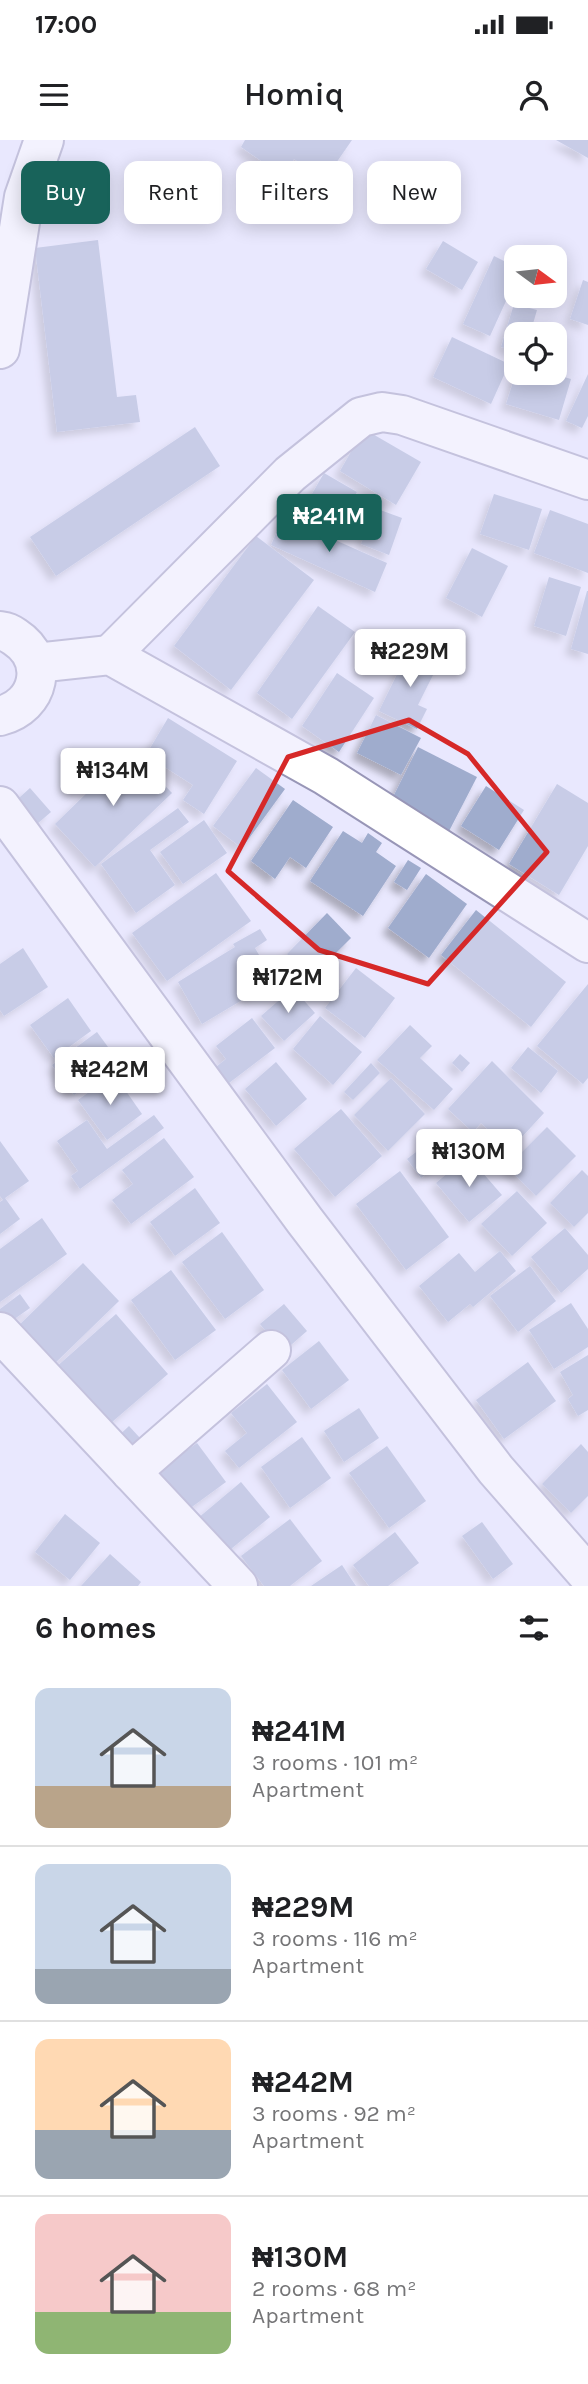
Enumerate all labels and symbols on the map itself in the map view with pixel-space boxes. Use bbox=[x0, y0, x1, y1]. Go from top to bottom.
north arrow bbox=[504, 245, 567, 308]
pin: ₦241M bbox=[280, 494, 378, 554]
pin: ₦229M bbox=[361, 630, 459, 689]
pin: ₦134M bbox=[64, 748, 162, 808]
pin: ₦172M bbox=[239, 956, 337, 1015]
pin: ₦242M bbox=[61, 1048, 159, 1107]
pin: ₦130M bbox=[420, 1130, 518, 1189]

